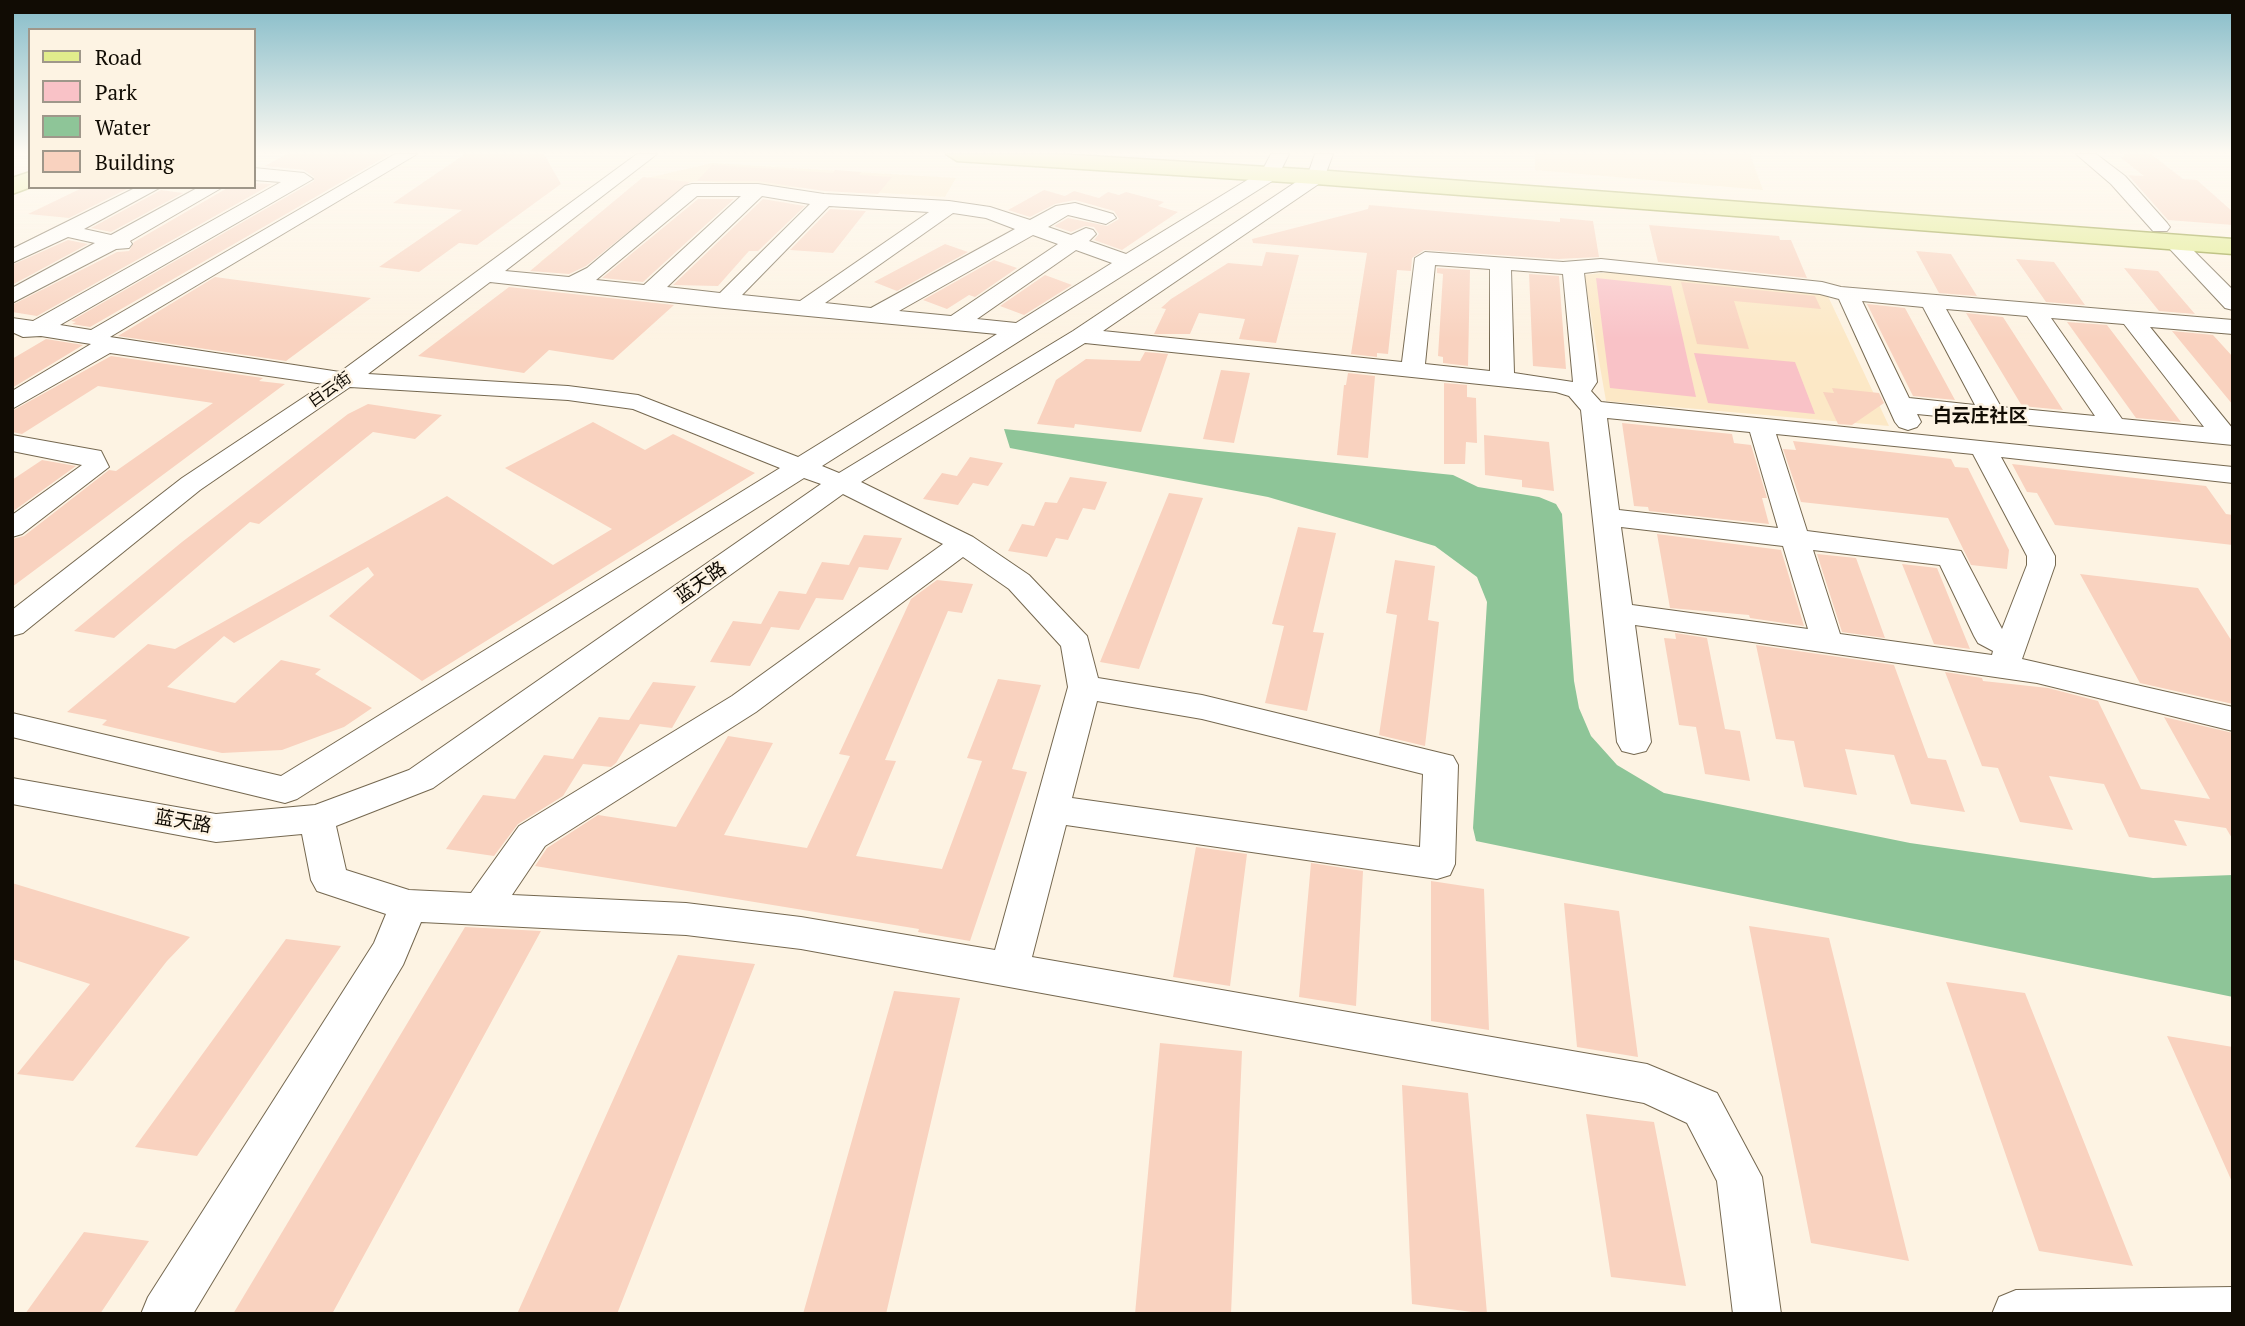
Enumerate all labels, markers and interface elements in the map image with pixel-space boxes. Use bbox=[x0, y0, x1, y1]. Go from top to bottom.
legend bbox=[28, 28, 256, 189]
text: Road bbox=[95, 43, 142, 71]
text: Park bbox=[95, 78, 137, 106]
text: Water bbox=[95, 113, 150, 141]
text: Building bbox=[95, 148, 174, 176]
street label: 白云街 bbox=[305, 368, 355, 412]
district label: 白云庄社区 bbox=[1933, 406, 2027, 428]
street label: 蓝天路 bbox=[671, 557, 731, 609]
street label: 蓝天路 bbox=[153, 806, 213, 838]

